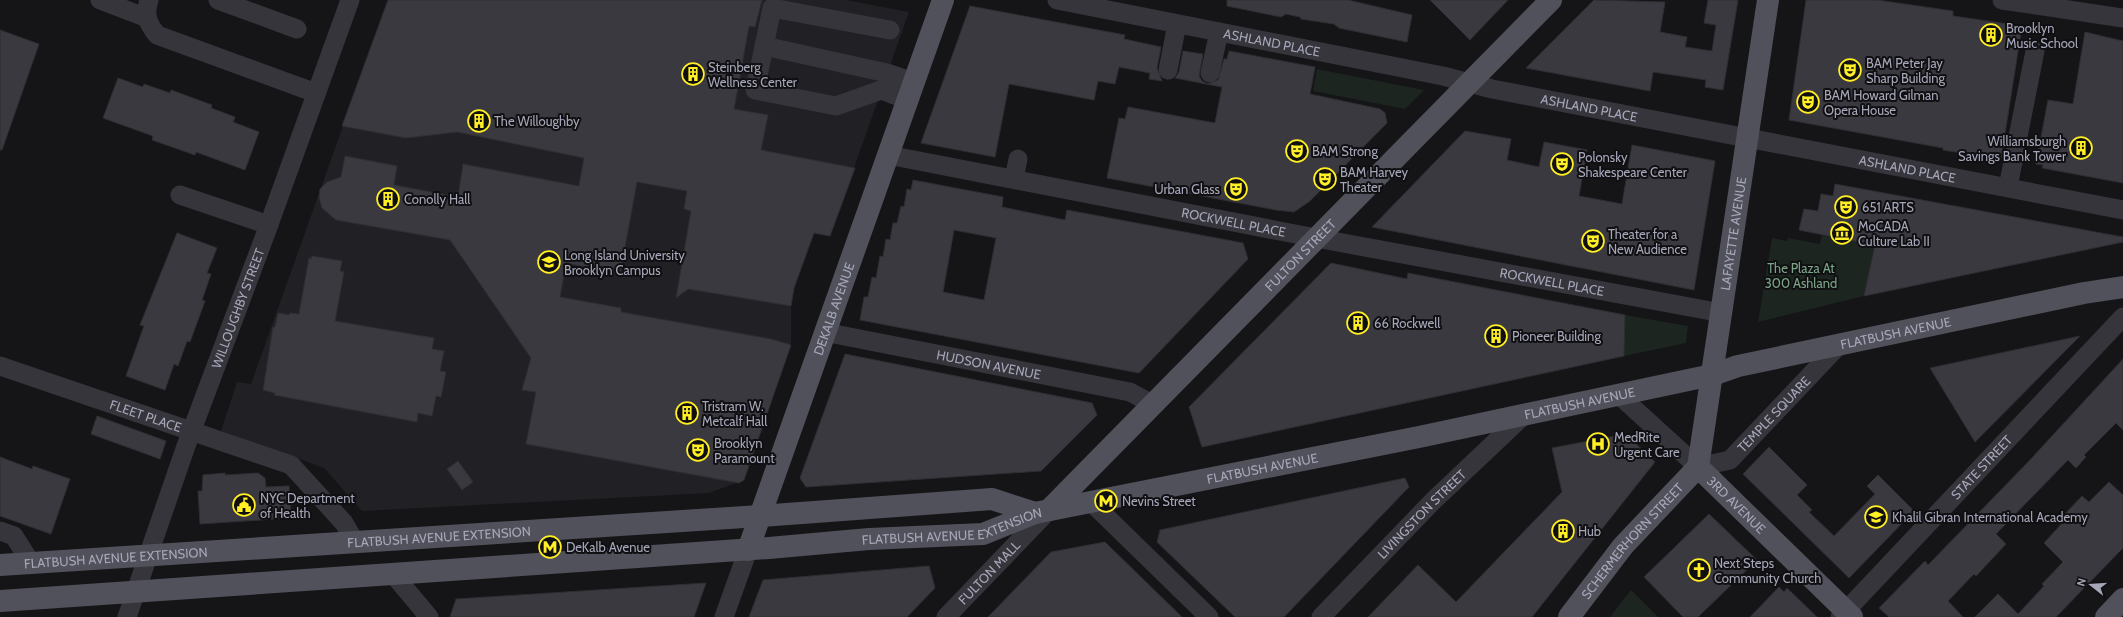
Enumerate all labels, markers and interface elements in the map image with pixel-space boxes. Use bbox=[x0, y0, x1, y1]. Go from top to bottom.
place label: Brooklyn Music School bbox=[2006, 20, 2078, 51]
building icon: Brooklyn Music School bbox=[1978, 22, 2004, 48]
street label: ASHLAND PLACE bbox=[1222, 25, 1321, 60]
place label: BAM Peter Jay Sharp Building bbox=[1866, 55, 1946, 86]
theatre icon: BAM Peter Jay Sharp Building bbox=[1837, 57, 1863, 83]
place label: Steinberg Wellness Center bbox=[708, 59, 798, 90]
building icon: Steinberg Wellness Center bbox=[680, 61, 706, 87]
place label: BAM Howard Gilman Opera House bbox=[1824, 87, 1938, 118]
theatre icon: BAM Howard Gilman Opera House bbox=[1795, 89, 1821, 115]
street label: ASHLAND PLACE bbox=[1540, 91, 1639, 125]
building icon: The Willoughby bbox=[466, 108, 492, 134]
place label: The Willoughby bbox=[494, 113, 580, 129]
place label: Williamsburgh Savings Bank Tower bbox=[1958, 133, 2067, 164]
building icon: Williamsburgh Savings Bank Tower bbox=[2068, 135, 2094, 161]
theatre icon: BAM Strong bbox=[1284, 138, 1310, 164]
place label: BAM Strong bbox=[1312, 143, 1378, 159]
place label: Polonsky Shakespeare Center bbox=[1578, 149, 1688, 180]
theatre icon: Polonsky Shakespeare Center bbox=[1549, 151, 1575, 177]
street label: ASHLAND PLACE bbox=[1858, 152, 1957, 186]
place label: BAM Harvey Theater bbox=[1340, 164, 1409, 195]
theatre icon: BAM Harvey Theater bbox=[1312, 166, 1338, 192]
theatre icon: Urban Glass bbox=[1223, 176, 1249, 202]
street label: LAFAYETTE AVENUE bbox=[1717, 176, 1749, 292]
place label: Urban Glass bbox=[1154, 181, 1221, 197]
building icon: Conolly Hall bbox=[375, 186, 401, 212]
place label: Conolly Hall bbox=[404, 191, 470, 207]
theatre icon: 651 ARTS bbox=[1833, 194, 1859, 220]
place label: 651 ARTS bbox=[1862, 199, 1914, 215]
street label: ROCKWELL PLACE bbox=[1180, 204, 1287, 240]
street label: FULTON STREET bbox=[1261, 216, 1339, 294]
place label: MoCADA Culture Lab II bbox=[1858, 218, 1930, 249]
museum icon: MoCADA Culture Lab II bbox=[1829, 220, 1855, 246]
place label: Theater for a New Audience bbox=[1608, 226, 1687, 257]
theatre icon: Theater for a New Audience bbox=[1580, 228, 1606, 254]
street label: WILLOUGHBY STREET bbox=[208, 246, 267, 371]
place label: Long Island University Brooklyn Campus bbox=[564, 247, 685, 278]
school or university icon: Long Island University Brooklyn Campus bbox=[536, 249, 562, 275]
street label: DEKALB AVENUE bbox=[810, 260, 857, 357]
park label: The Plaza At 300 Ashland bbox=[1765, 260, 1837, 291]
street label: ROCKWELL PLACE bbox=[1499, 264, 1605, 299]
building icon: 66 Rockwell bbox=[1345, 310, 1371, 336]
street label: FLATBUSH AVENUE bbox=[1839, 313, 1952, 352]
place label: 66 Rockwell bbox=[1374, 315, 1440, 331]
building icon: Pioneer Building bbox=[1483, 323, 1509, 349]
place label: Pioneer Building bbox=[1512, 328, 1601, 344]
street label: HUDSON AVENUE bbox=[935, 346, 1042, 382]
street label: TEMPLE SQUARE bbox=[1734, 373, 1813, 455]
street label: FLATBUSH AVENUE bbox=[1523, 384, 1636, 423]
street label: FLEET PLACE bbox=[108, 396, 184, 435]
place label: Tristram W. Metcalf Hall bbox=[702, 398, 767, 429]
building icon: Tristram W. Metcalf Hall bbox=[674, 400, 700, 426]
place label: MedRite Urgent Care bbox=[1614, 429, 1680, 460]
hospital icon: MedRite Urgent Care bbox=[1585, 431, 1611, 457]
street label: STATE STREET bbox=[1947, 432, 2015, 502]
place label: Brooklyn Paramount bbox=[714, 435, 775, 466]
theatre icon: Brooklyn Paramount bbox=[685, 437, 711, 463]
street label: FLATBUSH AVENUE bbox=[1205, 449, 1319, 487]
street label: LIVINGSTON STREET bbox=[1374, 466, 1469, 562]
street label: 3RD AVENUE bbox=[1704, 473, 1769, 537]
street label: SCHERMERHORN STREET bbox=[1578, 480, 1687, 602]
metro station icon: Nevins Street bbox=[1093, 488, 1119, 514]
place label: NYC Department of Health bbox=[260, 490, 355, 521]
public building icon: NYC Department of Health bbox=[231, 492, 257, 518]
place label: Nevins Street bbox=[1122, 493, 1196, 509]
street label: FLATBUSH AVENUE EXTENSION bbox=[861, 504, 1043, 548]
school or university icon: Khalil Gibran International Academy bbox=[1863, 504, 1889, 530]
place label: Khalil Gibran International Academy bbox=[1892, 509, 2088, 525]
building icon: Hub bbox=[1550, 518, 1576, 544]
street label: FLATBUSH AVENUE EXTENSION bbox=[347, 523, 531, 551]
place label: Hub bbox=[1578, 523, 1601, 539]
metro station icon: DeKalb Avenue bbox=[537, 534, 563, 560]
street label: FULTON MALL bbox=[955, 537, 1024, 608]
place label: DeKalb Avenue bbox=[566, 539, 650, 555]
street label: FLATBUSH AVENUE EXTENSION bbox=[23, 544, 208, 571]
place label: Next Steps Community Church bbox=[1714, 555, 1821, 586]
church icon: Next Steps Community Church bbox=[1686, 557, 1712, 583]
north arrow bbox=[2071, 565, 2111, 605]
text: N bbox=[2074, 576, 2089, 588]

